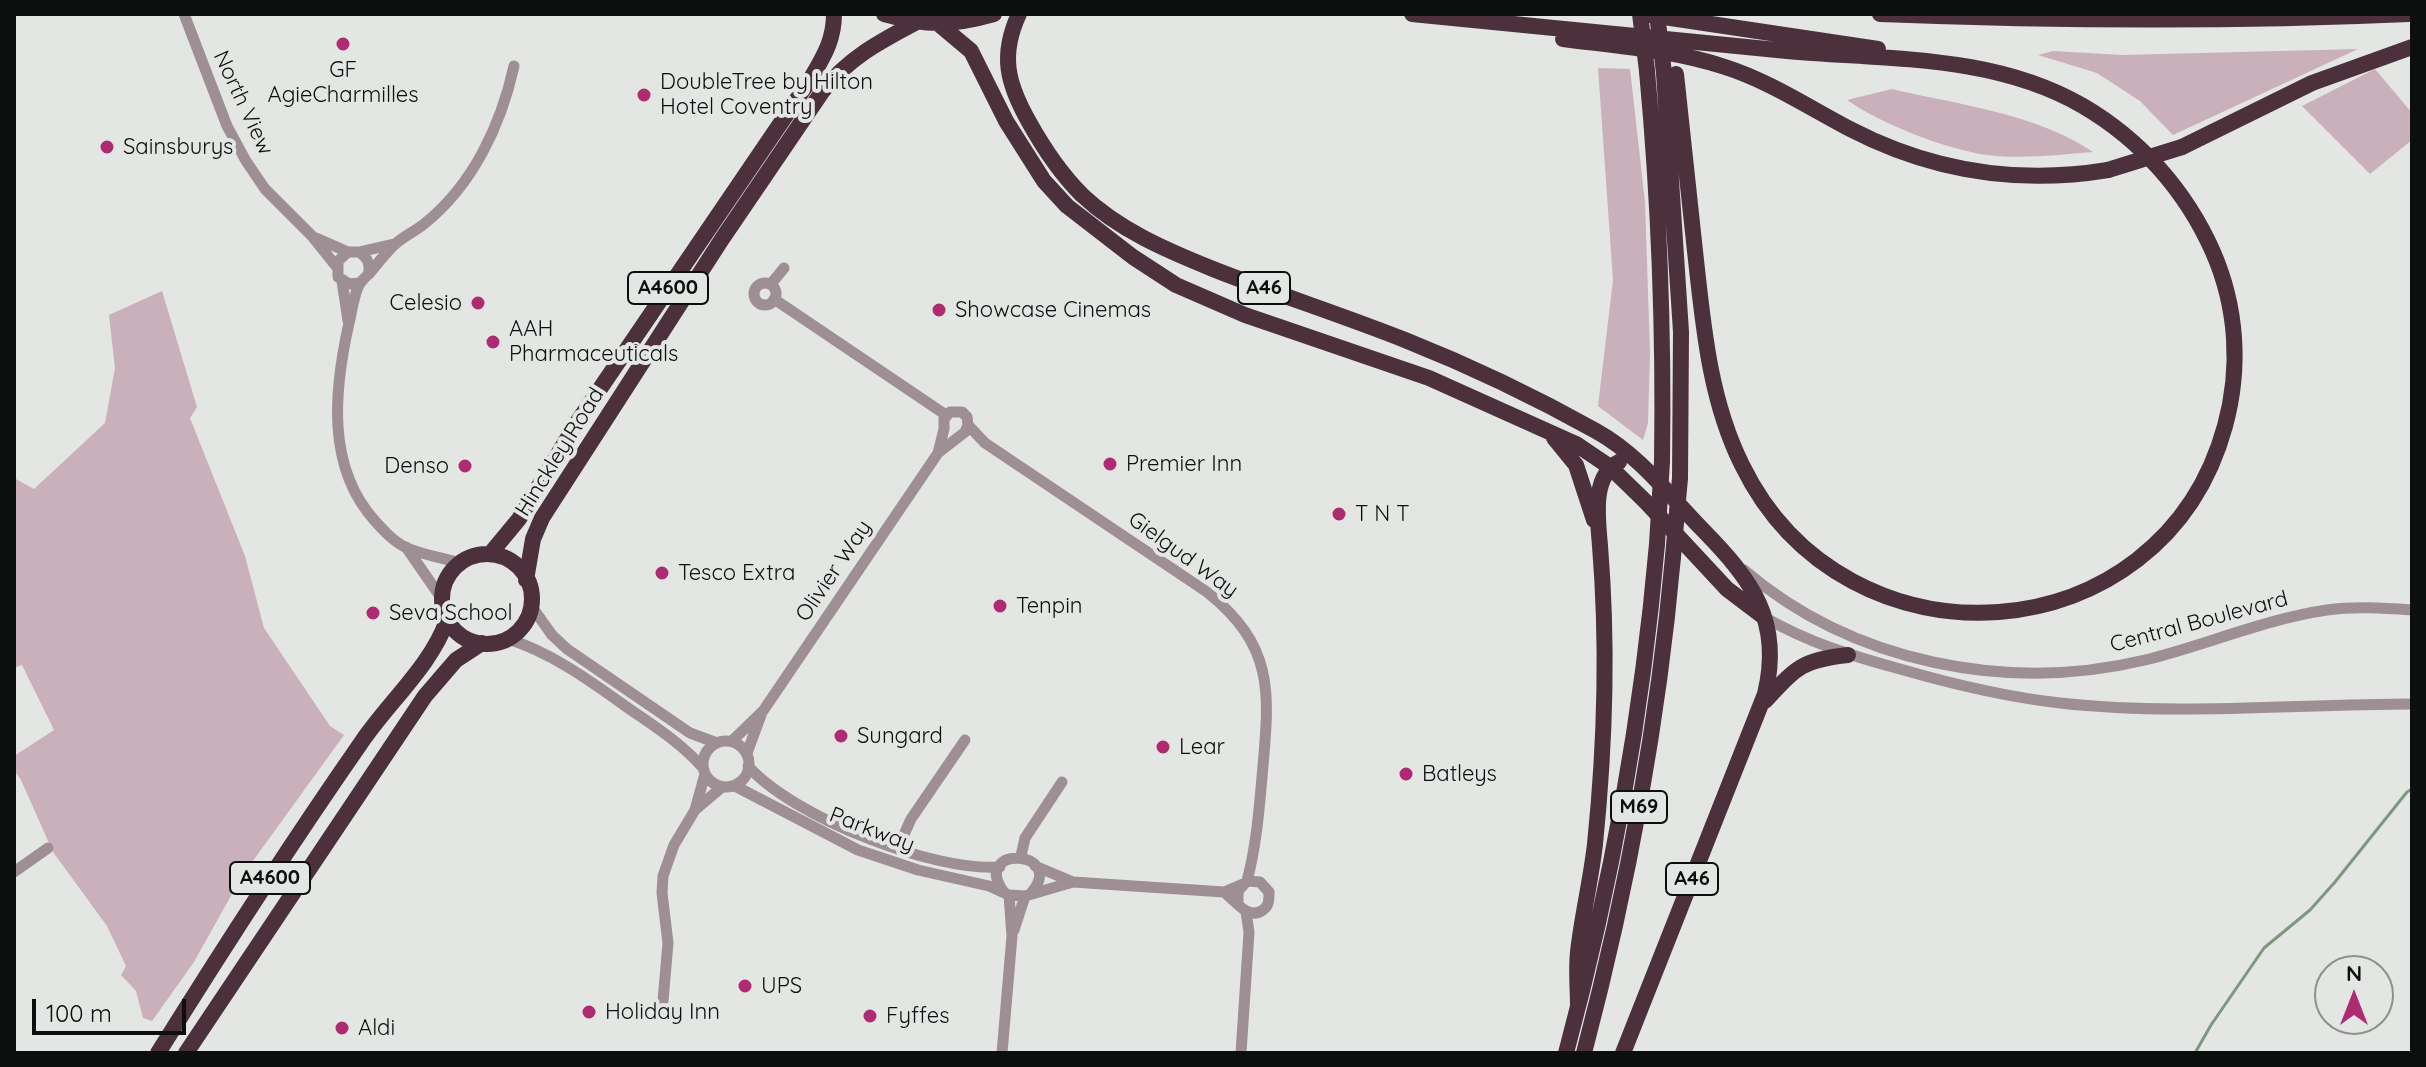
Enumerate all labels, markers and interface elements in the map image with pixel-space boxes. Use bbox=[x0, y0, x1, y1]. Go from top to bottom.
marker: GF AgieCharmilles bbox=[334, 35, 352, 53]
street label: North View bbox=[207, 47, 279, 159]
place label: GF AgieCharmilles bbox=[267, 57, 419, 108]
place label: DoubleTree by Hilton Hotel Coventry bbox=[660, 69, 873, 120]
marker: DoubleTree by Hilton Hotel Coventry bbox=[635, 86, 653, 104]
place label: Sainsburys bbox=[123, 134, 233, 160]
marker: Sainsburys bbox=[98, 138, 116, 156]
road number: A4600 bbox=[628, 272, 708, 304]
road number: A46 bbox=[1238, 272, 1290, 304]
place label: Celesio bbox=[390, 290, 462, 316]
marker: Celesio bbox=[469, 294, 487, 312]
place label: Showcase Cinemas bbox=[955, 297, 1151, 323]
marker: Showcase Cinemas bbox=[930, 301, 948, 319]
place label: AAH Pharmaceuticals bbox=[509, 316, 678, 368]
marker: AAH Pharmaceuticals bbox=[484, 333, 502, 351]
street label: Hinckley Road bbox=[510, 383, 610, 521]
place label: Premier Inn bbox=[1126, 451, 1242, 477]
place label: Denso bbox=[384, 453, 449, 479]
marker: Premier Inn bbox=[1101, 455, 1119, 473]
marker: Denso bbox=[456, 457, 474, 475]
place label: T N T bbox=[1355, 501, 1410, 527]
marker: T N T bbox=[1330, 505, 1348, 523]
street label: Gielgud Way bbox=[1123, 506, 1243, 604]
street label: Olivier Way bbox=[790, 515, 878, 627]
place label: Tesco Extra bbox=[678, 560, 795, 586]
marker: Tesco Extra bbox=[653, 564, 671, 582]
street label: Central Boulevard bbox=[2107, 586, 2291, 658]
place label: Tenpin bbox=[1016, 593, 1083, 619]
marker: Tenpin bbox=[991, 597, 1009, 615]
place label: Seva School bbox=[389, 600, 513, 626]
marker: Seva School bbox=[364, 604, 382, 622]
place label: Sungard bbox=[857, 723, 943, 749]
marker: Sungard bbox=[832, 727, 850, 745]
place label: Lear bbox=[1179, 734, 1225, 760]
marker: Lear bbox=[1154, 738, 1172, 756]
place label: Batleys bbox=[1422, 761, 1497, 787]
marker: Batleys bbox=[1397, 765, 1415, 783]
road number: M69 bbox=[1611, 791, 1667, 823]
street label: Parkway bbox=[826, 802, 918, 858]
road number: A4600 bbox=[230, 862, 310, 894]
road number: A46 bbox=[1666, 863, 1718, 895]
north arrow bbox=[2314, 955, 2394, 1035]
text: N bbox=[2346, 959, 2362, 987]
place label: UPS bbox=[761, 973, 802, 999]
marker: UPS bbox=[736, 977, 754, 995]
scale bar bbox=[36, 983, 190, 1033]
text: 100 m bbox=[46, 998, 112, 1028]
place label: Holiday Inn bbox=[605, 999, 720, 1025]
marker: Holiday Inn bbox=[580, 1003, 598, 1021]
place label: Fyffes bbox=[886, 1003, 950, 1029]
marker: Fyffes bbox=[861, 1007, 879, 1025]
place label: Aldi bbox=[358, 1015, 395, 1041]
marker: Aldi bbox=[333, 1019, 351, 1037]

